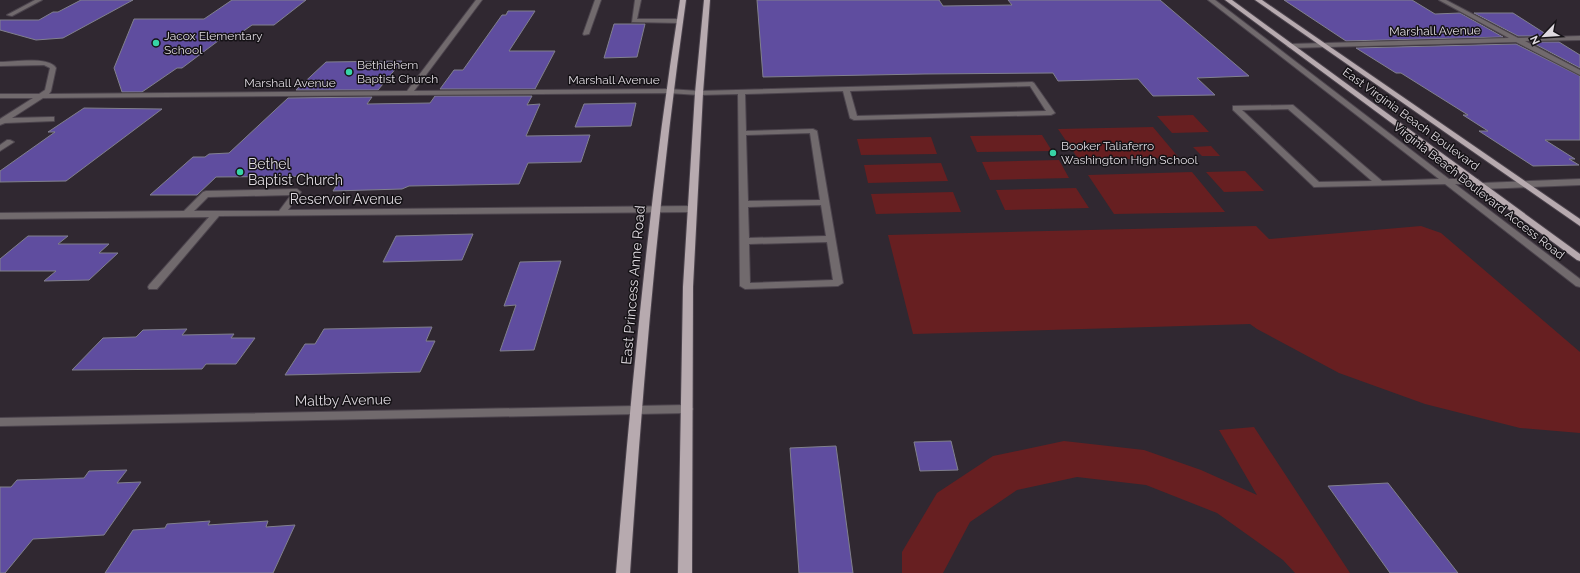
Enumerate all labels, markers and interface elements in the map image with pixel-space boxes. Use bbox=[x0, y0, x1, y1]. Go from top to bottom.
north arrow bbox=[1524, 16, 1564, 56]
street label: Marshall Avenue bbox=[1389, 23, 1481, 39]
place label: Jacox Elementary School bbox=[164, 29, 263, 57]
text: N bbox=[1528, 33, 1543, 47]
marker: Jacox Elementary School bbox=[151, 38, 161, 48]
place label: Bethlehem Baptist Church bbox=[357, 58, 438, 86]
street label: East Virginia Beach Boulevard bbox=[1340, 65, 1482, 173]
marker: Bethlehem Baptist Church bbox=[344, 67, 354, 77]
street label: Marshall Avenue bbox=[568, 73, 660, 87]
street label: Marshall Avenue bbox=[244, 76, 336, 90]
street label: Virginia Beach Boulevard Access Road bbox=[1391, 120, 1567, 262]
place label: Booker Taliaferro Washington High School bbox=[1061, 139, 1198, 167]
marker: Booker Taliaferro Washington High School bbox=[1048, 148, 1058, 158]
place label: Bethel Baptist Church bbox=[248, 156, 343, 188]
marker: Bethel Baptist Church bbox=[235, 167, 245, 177]
street label: Reservoir Avenue bbox=[290, 191, 402, 207]
street label: East Princess Anne Road bbox=[618, 205, 648, 365]
street label: Maltby Avenue bbox=[295, 391, 391, 409]

